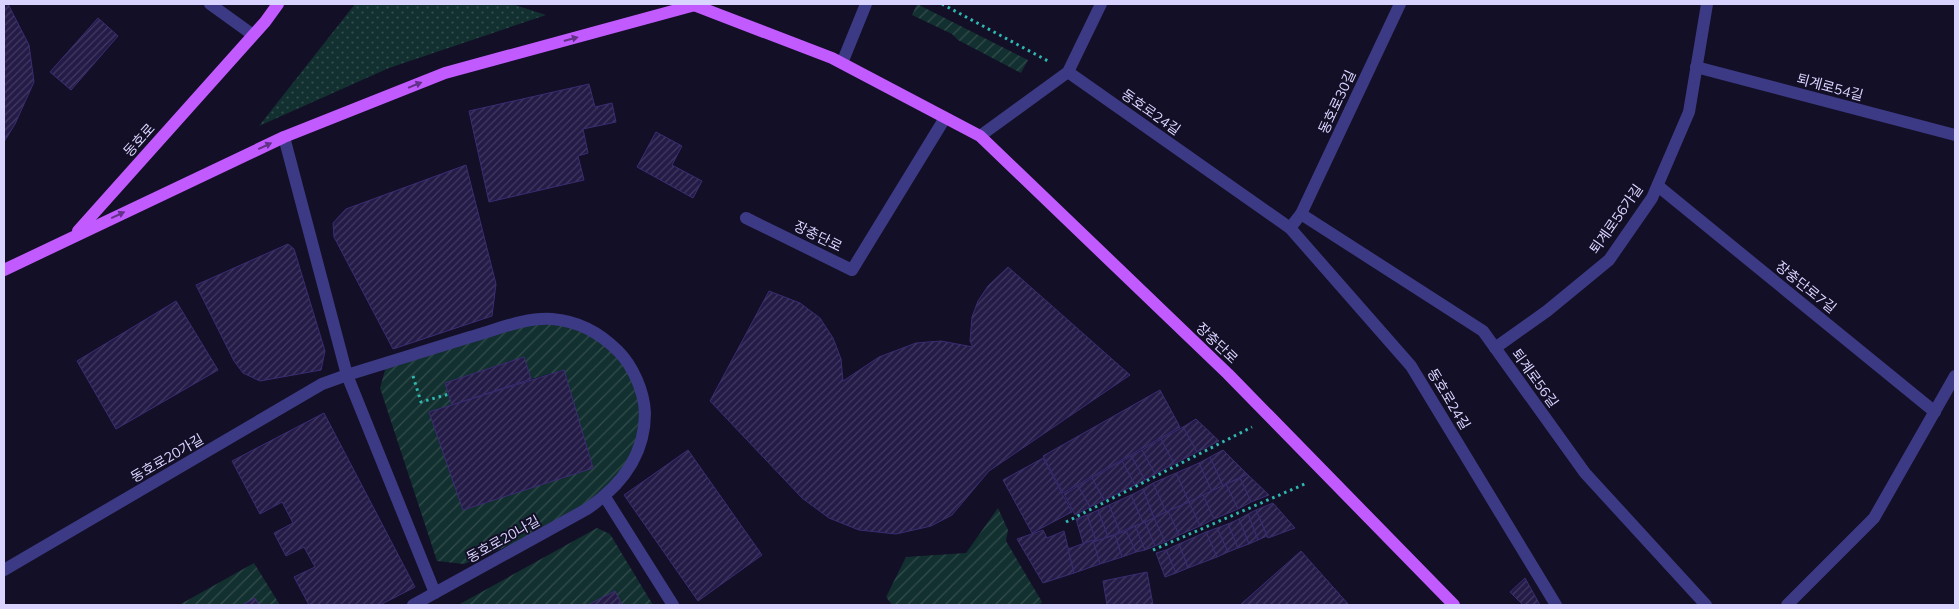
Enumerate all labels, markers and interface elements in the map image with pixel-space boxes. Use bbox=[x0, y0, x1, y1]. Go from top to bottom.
one-way arrow bbox=[563, 34, 578, 42]
street label: 동호로30길 bbox=[1314, 67, 1360, 137]
street label: 퇴계로54길 bbox=[1795, 69, 1865, 105]
one-way arrow bbox=[408, 80, 422, 88]
street label: 동호로24길 bbox=[1118, 85, 1184, 139]
street label: 동호로 bbox=[119, 120, 159, 160]
one-way arrow bbox=[258, 142, 272, 150]
street label: 퇴계로56가길 bbox=[1585, 181, 1647, 257]
one-way arrow bbox=[111, 211, 125, 219]
street label: 장충단로 bbox=[791, 217, 845, 255]
street label: 장충단로7길 bbox=[1772, 257, 1840, 317]
street label: 장충단로 bbox=[1192, 319, 1242, 367]
street label: 퇴계로56길 bbox=[1508, 345, 1562, 411]
street label: 동호로24길 bbox=[1424, 365, 1474, 433]
street label: 동호로20가길 bbox=[127, 430, 207, 486]
street label: 동호로20나길 bbox=[463, 511, 543, 567]

